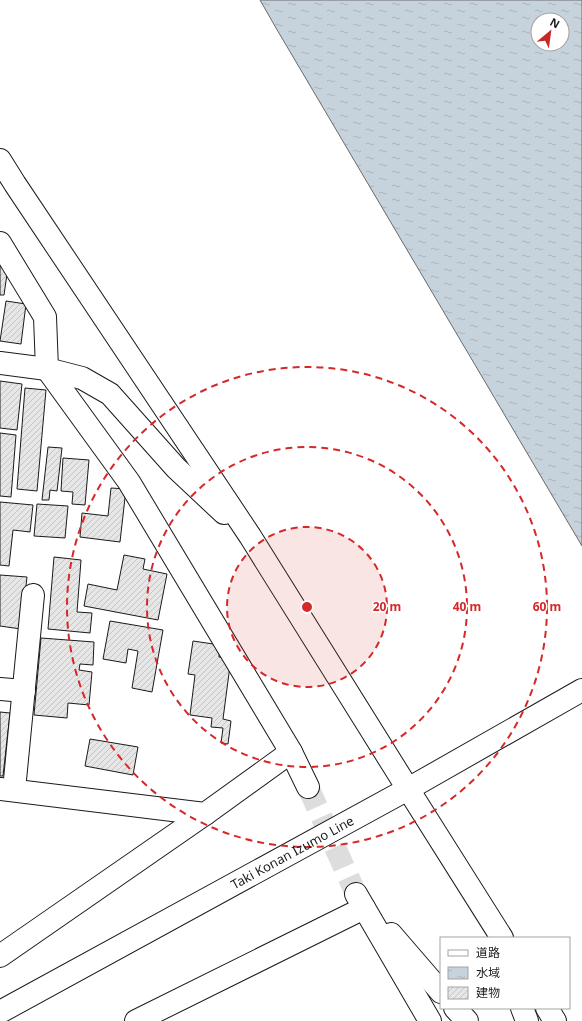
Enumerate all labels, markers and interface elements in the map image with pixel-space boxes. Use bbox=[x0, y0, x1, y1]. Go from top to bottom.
north arrow bbox=[530, 12, 570, 52]
text: N bbox=[548, 14, 563, 32]
text: 20 m bbox=[373, 598, 401, 615]
text: 40 m bbox=[453, 598, 481, 615]
text: 60 m bbox=[533, 598, 561, 615]
centre of rings bbox=[300, 600, 314, 614]
street label: Taki Konan Izumo Line bbox=[228, 811, 357, 893]
legend bbox=[440, 937, 570, 1009]
text: 道路 bbox=[476, 944, 500, 961]
text: 水域 bbox=[476, 964, 500, 981]
text: 建物 bbox=[476, 984, 500, 1001]

